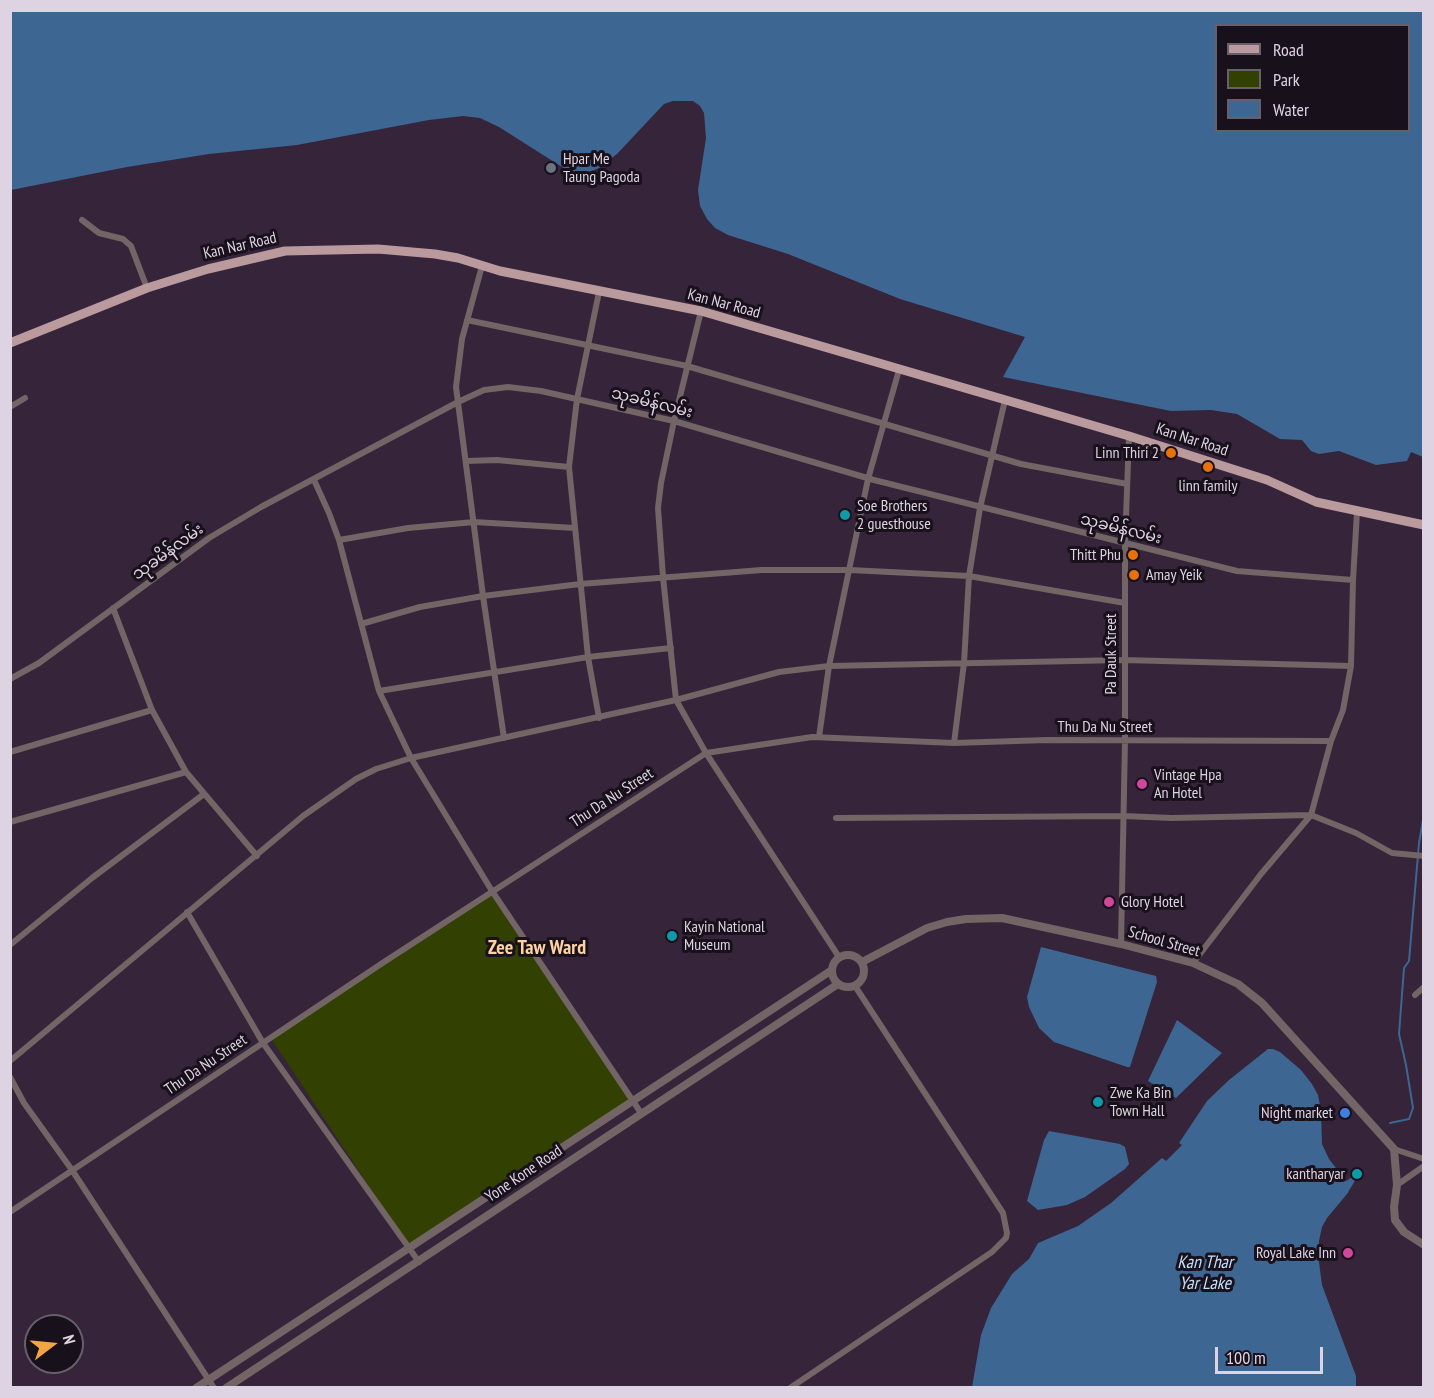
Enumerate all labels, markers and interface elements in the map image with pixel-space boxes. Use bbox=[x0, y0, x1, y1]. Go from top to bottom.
legend bbox=[1215, 24, 1410, 132]
text: Road bbox=[1273, 38, 1304, 61]
text: Park bbox=[1273, 68, 1300, 91]
text: Water bbox=[1273, 98, 1309, 121]
place label: Hpar Me Taung Pagoda bbox=[563, 149, 640, 187]
marker: Hpar Me Taung Pagoda bbox=[544, 161, 558, 175]
street label: Kan Nar Road bbox=[202, 228, 278, 264]
street label: Kan Nar Road bbox=[686, 285, 762, 323]
street label: သုခမိန်လမ်း bbox=[609, 384, 695, 422]
street label: Kan Nar Road bbox=[1154, 419, 1230, 461]
place label: Linn Thiri 2 bbox=[1095, 443, 1159, 463]
marker: Linn Thiri 2 bbox=[1164, 446, 1178, 460]
marker: linn family bbox=[1201, 460, 1215, 474]
place label: linn family bbox=[1179, 476, 1237, 496]
place label: Soe Brothers 2 guesthouse bbox=[857, 496, 931, 534]
marker: Soe Brothers 2 guesthouse bbox=[838, 508, 852, 522]
street label: သုခမိန်လမ်း bbox=[1078, 510, 1164, 548]
street label: သုခမိန်လမ်း bbox=[129, 520, 207, 584]
place label: Thitt Phu bbox=[1070, 545, 1121, 565]
marker: Thitt Phu bbox=[1126, 548, 1140, 562]
place label: Amay Yeik bbox=[1146, 565, 1202, 585]
marker: Amay Yeik bbox=[1127, 568, 1141, 582]
street label: Pa Dauk Street bbox=[1101, 613, 1121, 695]
street label: Thu Da Nu Street bbox=[1058, 717, 1152, 737]
street label: Thu Da Nu Street bbox=[567, 764, 657, 832]
place label: Vintage Hpa An Hotel bbox=[1154, 765, 1222, 803]
marker: Vintage Hpa An Hotel bbox=[1135, 777, 1149, 791]
place label: Glory Hotel bbox=[1121, 892, 1183, 912]
marker: Glory Hotel bbox=[1102, 895, 1116, 909]
place label: Kayin National Museum bbox=[684, 917, 765, 955]
street label: School Street bbox=[1126, 923, 1202, 961]
marker: Kayin National Museum bbox=[665, 929, 679, 943]
district label: Zee Taw Ward bbox=[488, 936, 586, 960]
street label: Thu Da Nu Street bbox=[161, 1031, 251, 1099]
place label: Zwe Ka Bin Town Hall bbox=[1110, 1083, 1171, 1121]
marker: Zwe Ka Bin Town Hall bbox=[1091, 1095, 1105, 1109]
place label: Night market bbox=[1261, 1103, 1333, 1123]
marker: Night market bbox=[1338, 1106, 1352, 1120]
street label: Yone Kone Road bbox=[482, 1141, 566, 1207]
place label: kantharyar bbox=[1286, 1164, 1345, 1184]
marker: kantharyar bbox=[1350, 1167, 1364, 1181]
place label: Royal Lake Inn bbox=[1256, 1243, 1336, 1263]
marker: Royal Lake Inn bbox=[1341, 1246, 1355, 1260]
water label: Kan Thar Yar Lake bbox=[1177, 1252, 1233, 1294]
north arrow bbox=[24, 1314, 84, 1374]
text: N bbox=[59, 1333, 80, 1346]
scale bar bbox=[1218, 1335, 1326, 1373]
text: 100 m bbox=[1226, 1346, 1266, 1369]

